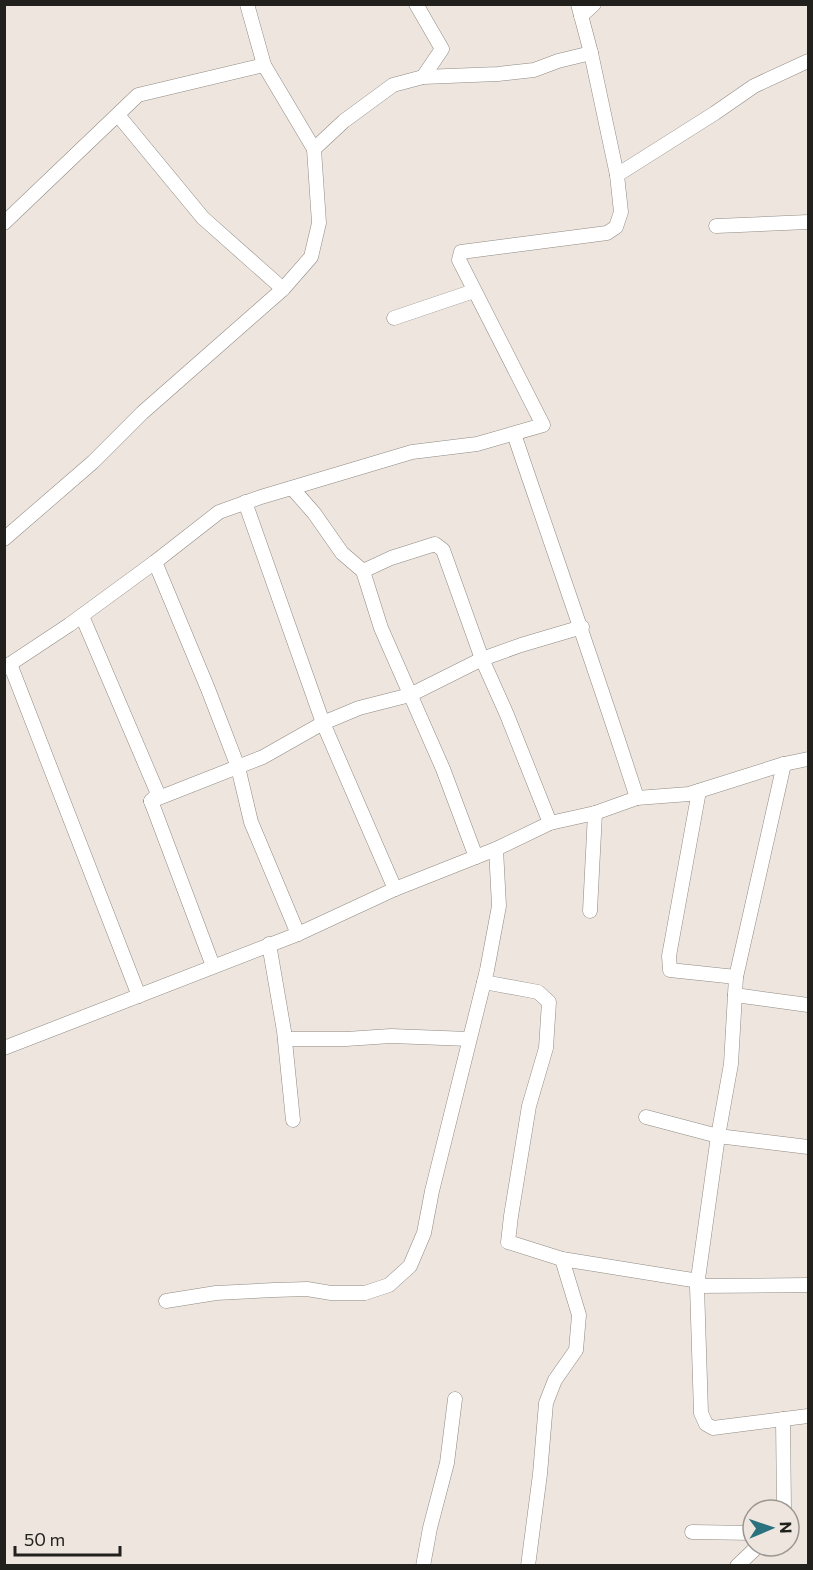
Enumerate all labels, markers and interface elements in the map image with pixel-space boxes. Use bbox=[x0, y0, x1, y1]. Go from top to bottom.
north arrow bbox=[741, 1498, 801, 1558]
scale bar bbox=[15, 1519, 120, 1557]
text: N bbox=[777, 1521, 796, 1534]
text: 50 m bbox=[24, 1528, 65, 1550]

